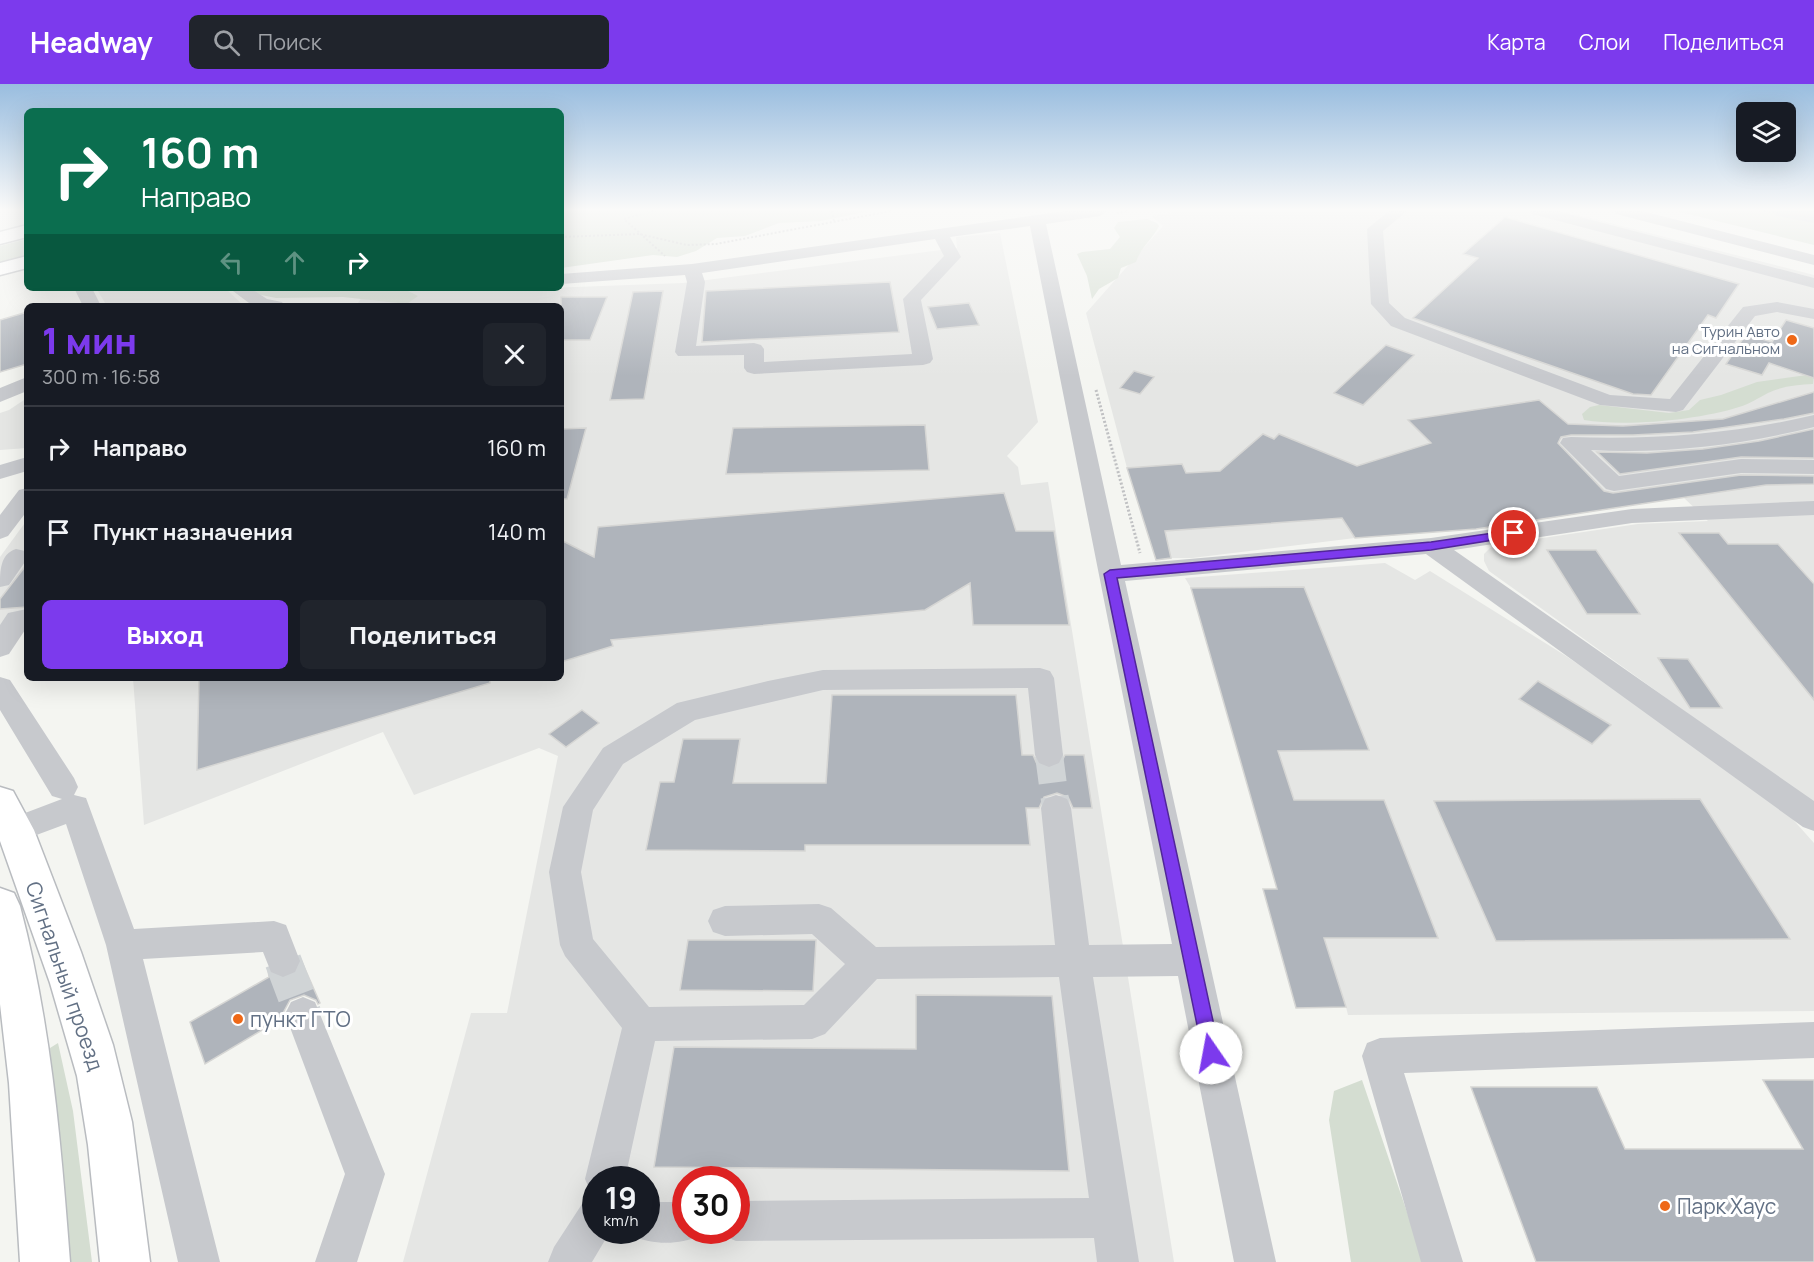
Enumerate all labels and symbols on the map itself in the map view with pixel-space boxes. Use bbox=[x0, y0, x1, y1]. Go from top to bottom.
place label: Турин Авто на Сигнальном bbox=[1672, 321, 1780, 359]
marker: Турин Авто на Сигнальном bbox=[1785, 333, 1799, 347]
pin bbox=[1488, 507, 1539, 558]
street label: Сигнальный проезд bbox=[19, 878, 111, 1074]
place label: пункт ГТО bbox=[250, 1005, 351, 1033]
marker: пункт ГТО bbox=[231, 1012, 245, 1026]
position arrow bbox=[1179, 1021, 1243, 1085]
speed limit sign: 30 bbox=[672, 1166, 750, 1244]
place label: Парк Хаус bbox=[1677, 1192, 1776, 1220]
marker: Парк Хаус bbox=[1658, 1199, 1672, 1213]

